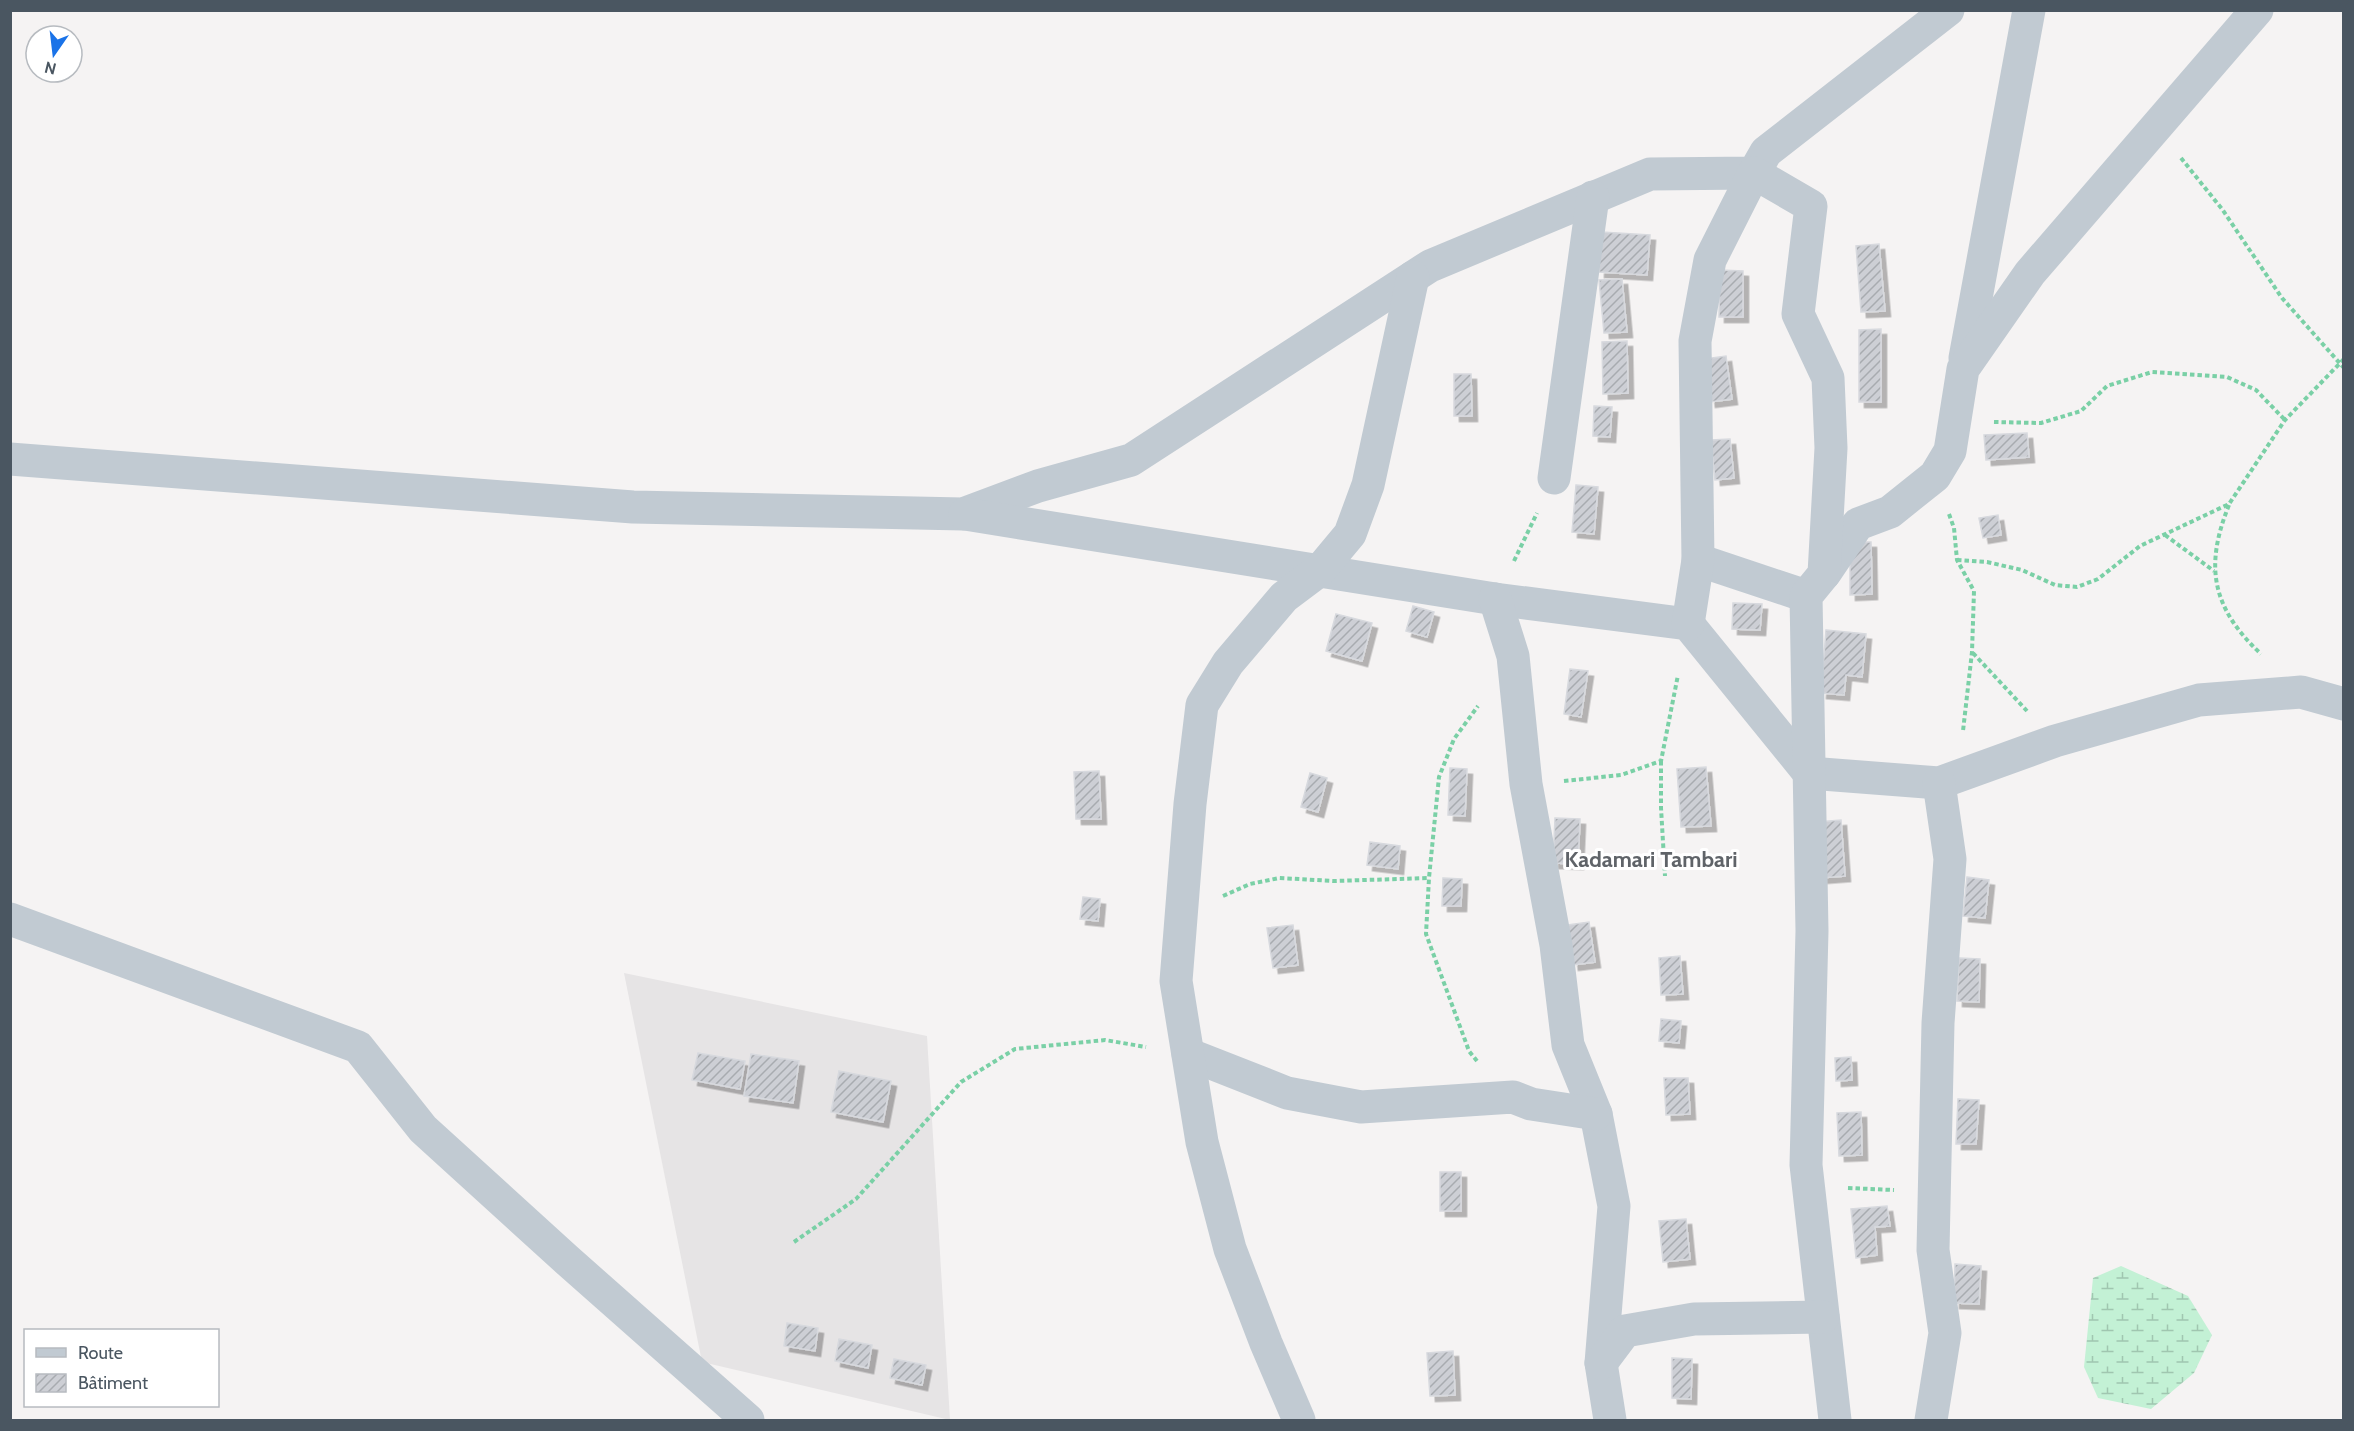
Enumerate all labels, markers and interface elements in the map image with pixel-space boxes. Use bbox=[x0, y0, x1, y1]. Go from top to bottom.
north arrow bbox=[24, 24, 84, 84]
text: N bbox=[43, 57, 58, 79]
district label: Kadamari Tambari bbox=[1565, 846, 1737, 873]
legend bbox=[24, 1329, 219, 1407]
text: Route bbox=[78, 1342, 123, 1364]
text: Bâtiment bbox=[78, 1372, 148, 1394]

